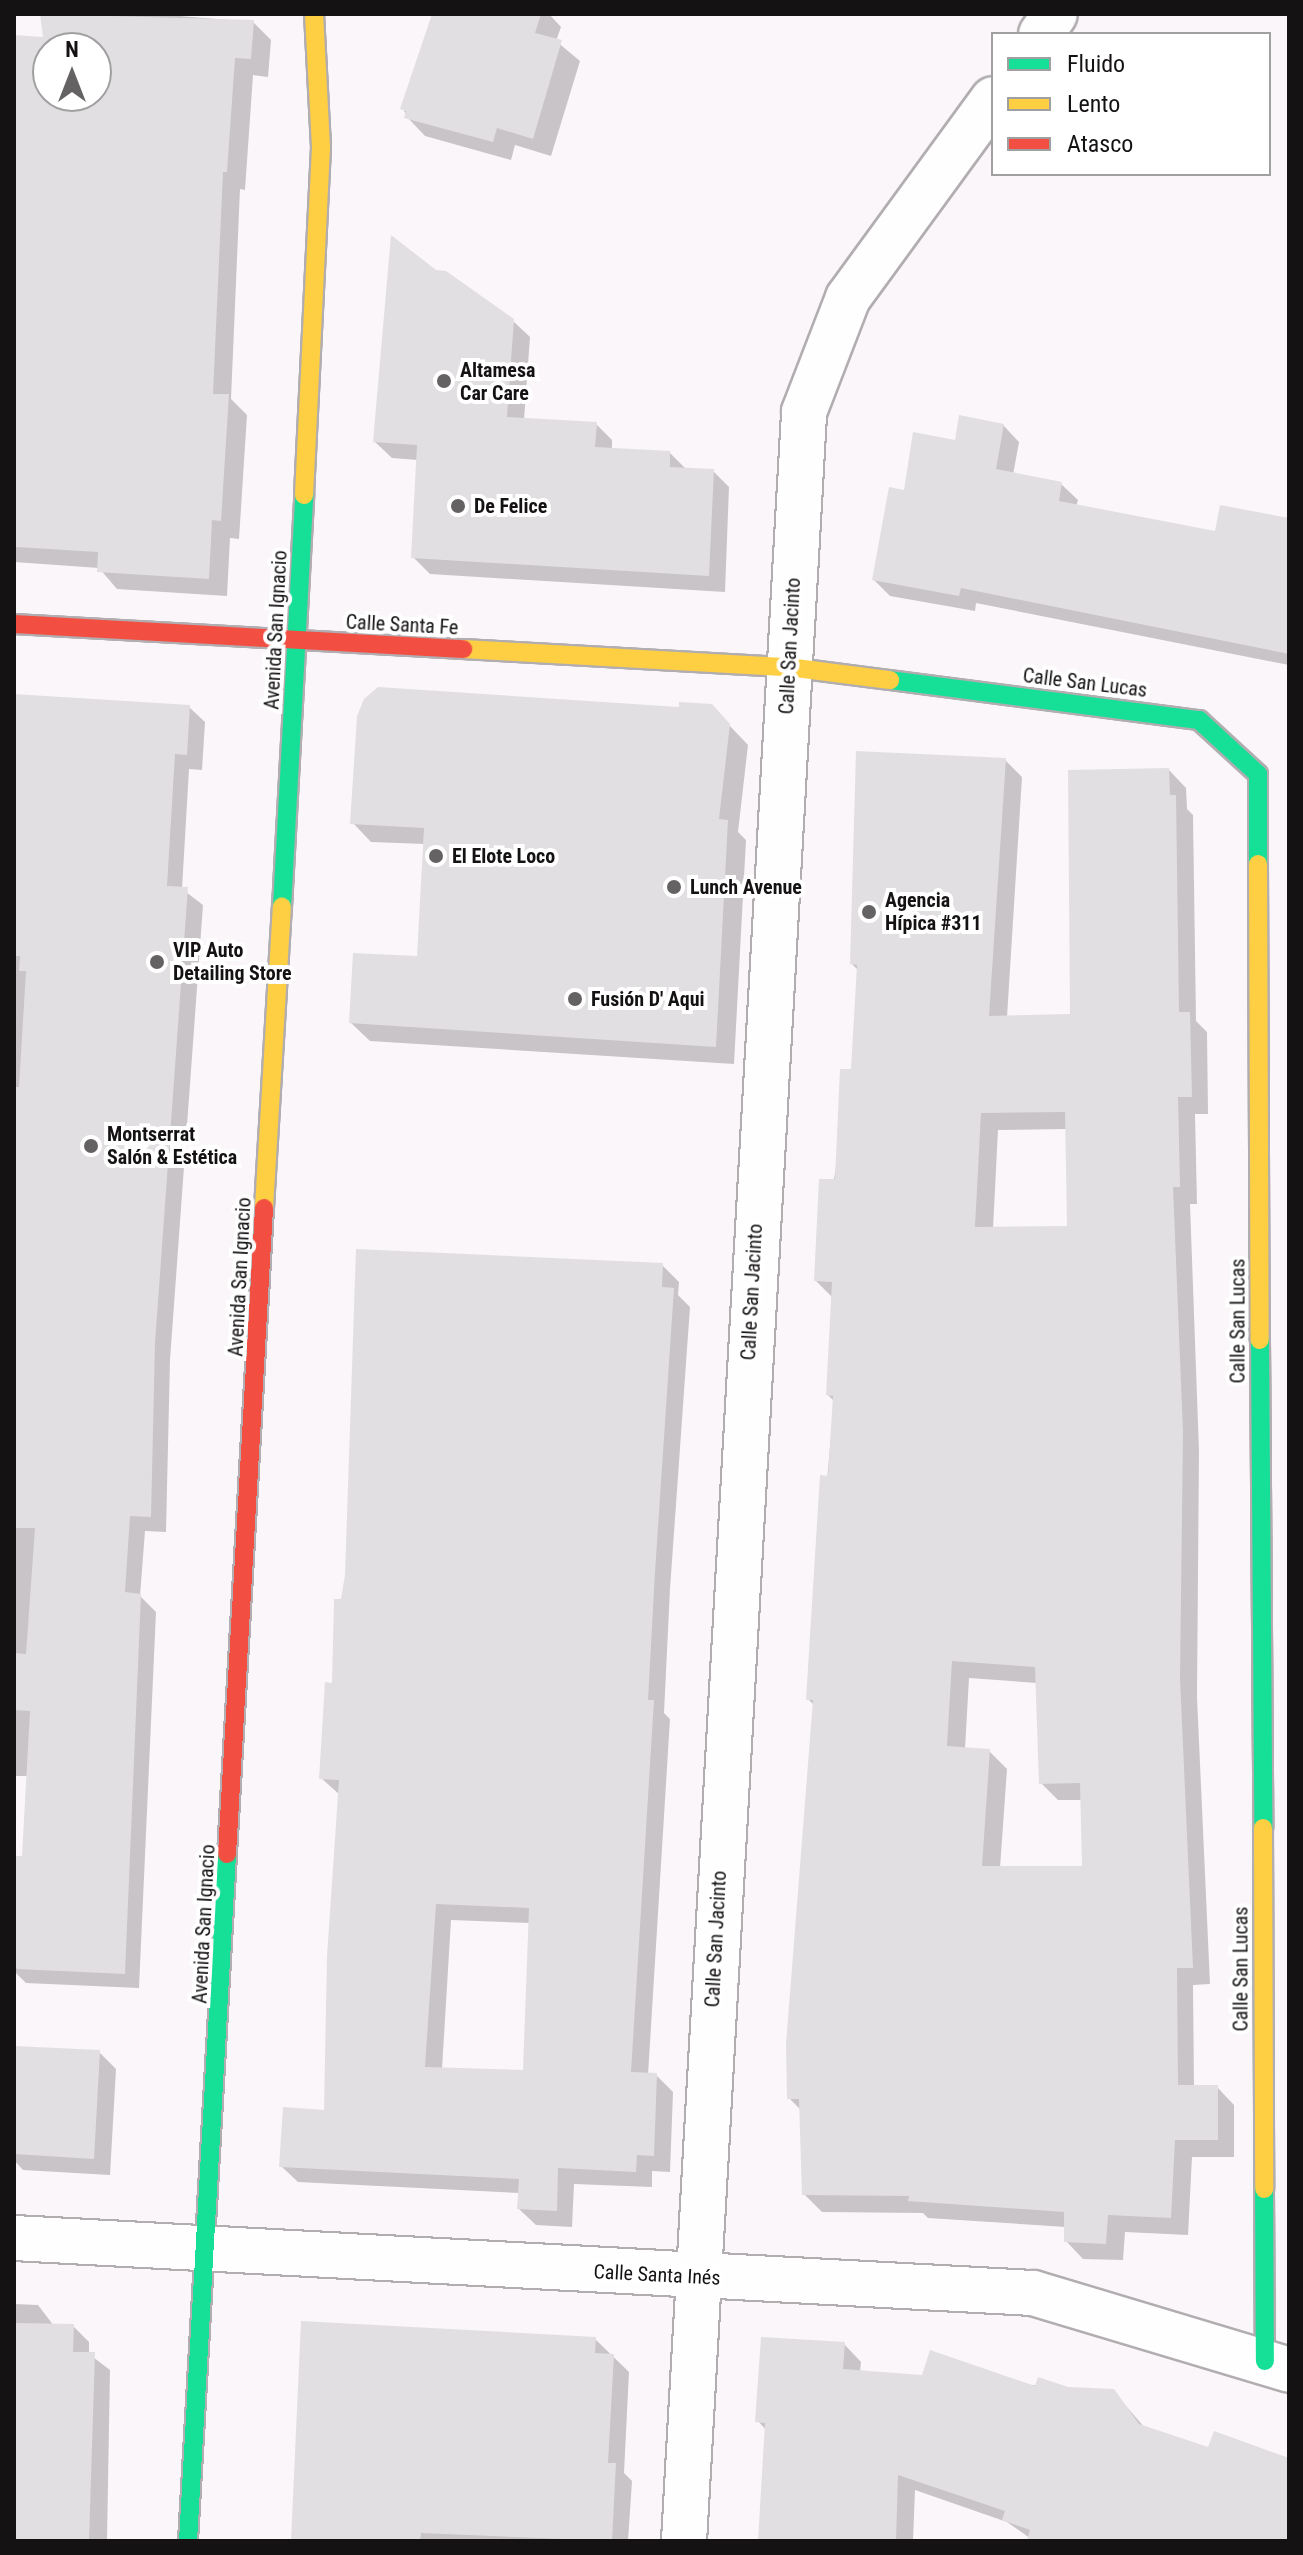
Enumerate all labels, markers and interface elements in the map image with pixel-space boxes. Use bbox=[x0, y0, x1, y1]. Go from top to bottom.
north arrow bbox=[32, 32, 112, 112]
legend bbox=[991, 32, 1271, 176]
text: N bbox=[65, 37, 79, 62]
text: Fluido bbox=[1067, 50, 1125, 78]
text: Lento bbox=[1067, 90, 1120, 118]
text: Atasco bbox=[1067, 130, 1133, 158]
place label: Altamesa Car Care bbox=[460, 358, 535, 405]
marker: Altamesa Car Care bbox=[435, 372, 453, 390]
place label: De Felice bbox=[474, 494, 547, 518]
marker: De Felice bbox=[449, 497, 467, 515]
street label: Avenida San Ignacio bbox=[260, 550, 292, 710]
street label: Calle San Jacinto bbox=[774, 577, 806, 715]
street label: Calle Santa Fe bbox=[345, 610, 459, 640]
street label: Calle San Lucas bbox=[1022, 663, 1148, 703]
place label: El Elote Loco bbox=[452, 844, 555, 868]
marker: El Elote Loco bbox=[427, 847, 445, 865]
place label: Lunch Avenue bbox=[690, 875, 802, 899]
marker: Lunch Avenue bbox=[665, 878, 683, 896]
place label: Agencia Hípica #311 bbox=[885, 888, 982, 935]
marker: Agencia Hípica #311 bbox=[860, 903, 878, 921]
place label: VIP Auto Detailing Store bbox=[173, 938, 292, 985]
marker: VIP Auto Detailing Store bbox=[148, 953, 166, 971]
place label: Fusión D' Aqui bbox=[591, 987, 705, 1011]
marker: Fusión D' Aqui bbox=[566, 990, 584, 1008]
place label: Montserrat Salón & Estética bbox=[107, 1122, 237, 1169]
marker: Montserrat Salón & Estética bbox=[82, 1137, 100, 1155]
street label: Avenida San Ignacio bbox=[224, 1197, 256, 1357]
street label: Calle San Jacinto bbox=[736, 1223, 768, 1361]
street label: Calle San Lucas bbox=[1226, 1259, 1250, 1383]
street label: Avenida San Ignacio bbox=[188, 1844, 220, 2004]
street label: Calle San Jacinto bbox=[700, 1870, 732, 2008]
street label: Calle San Lucas bbox=[1229, 1907, 1253, 2031]
street label: Calle Santa Inés bbox=[593, 2260, 721, 2290]

